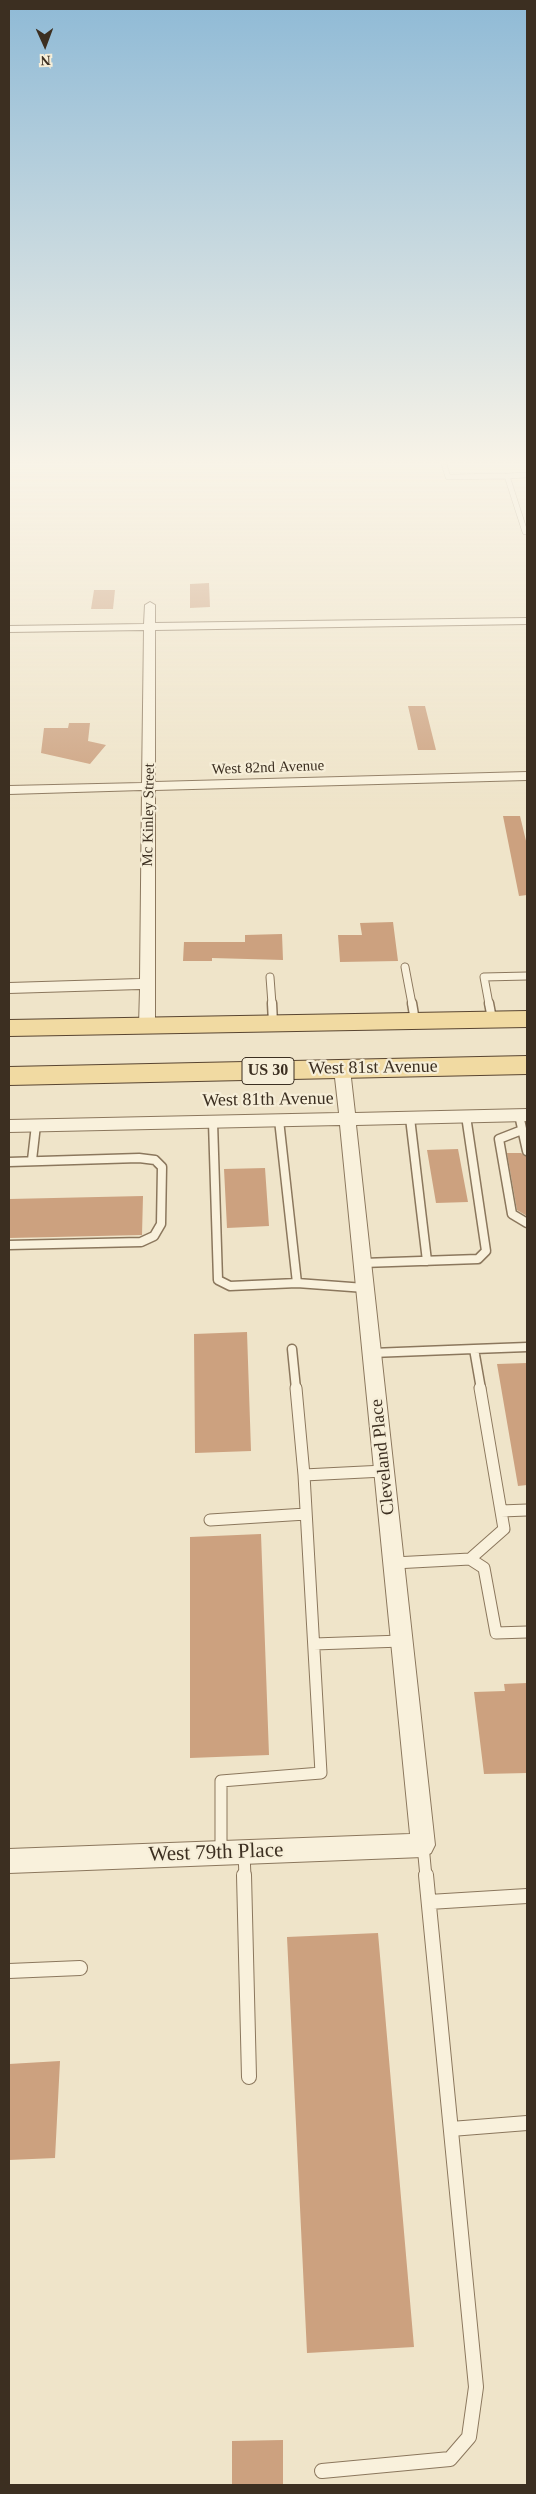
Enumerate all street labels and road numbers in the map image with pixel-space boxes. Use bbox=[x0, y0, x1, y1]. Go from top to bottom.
street label: West 82nd Avenue bbox=[211, 757, 325, 779]
street label: Mc Kinley Street bbox=[139, 763, 159, 867]
street label: West 81st Avenue bbox=[308, 1056, 438, 1080]
road number: US 30 bbox=[242, 1058, 294, 1084]
street label: West 81th Avenue bbox=[202, 1088, 334, 1112]
street label: Cleveland Place bbox=[366, 1398, 400, 1516]
street label: West 79th Place bbox=[148, 1838, 284, 1868]

